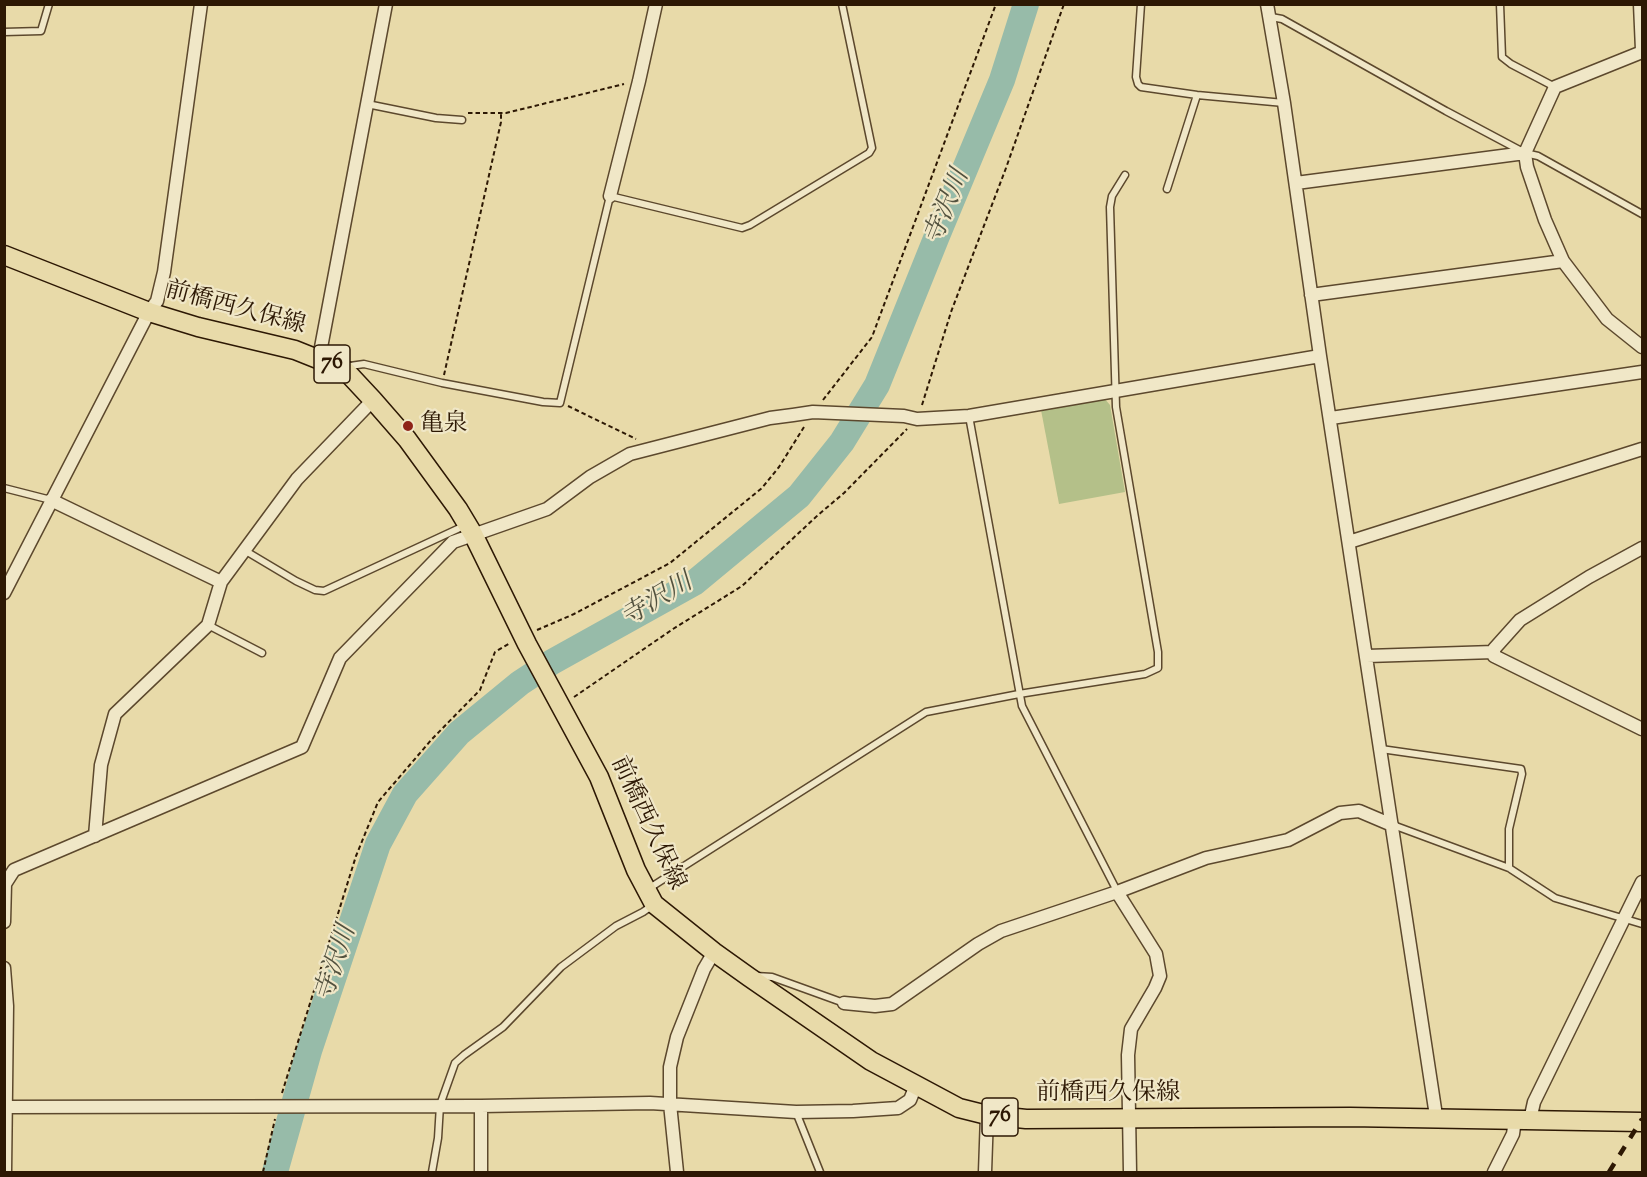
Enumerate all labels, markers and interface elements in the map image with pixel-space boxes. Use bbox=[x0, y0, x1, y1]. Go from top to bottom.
water label: 寺沢川 bbox=[920, 166, 978, 250]
street label: 前橋西久保線 bbox=[162, 277, 308, 343]
road number: 76 bbox=[314, 345, 350, 383]
place label: 亀泉 bbox=[420, 412, 468, 440]
marker: 亀泉 bbox=[401, 419, 415, 433]
water label: 寺沢川 bbox=[617, 569, 699, 635]
street label: 前橋西久保線 bbox=[603, 753, 689, 895]
water label: 寺沢川 bbox=[311, 922, 365, 1006]
street label: 前橋西久保線 bbox=[1036, 1081, 1180, 1109]
road number: 76 bbox=[982, 1098, 1018, 1136]

